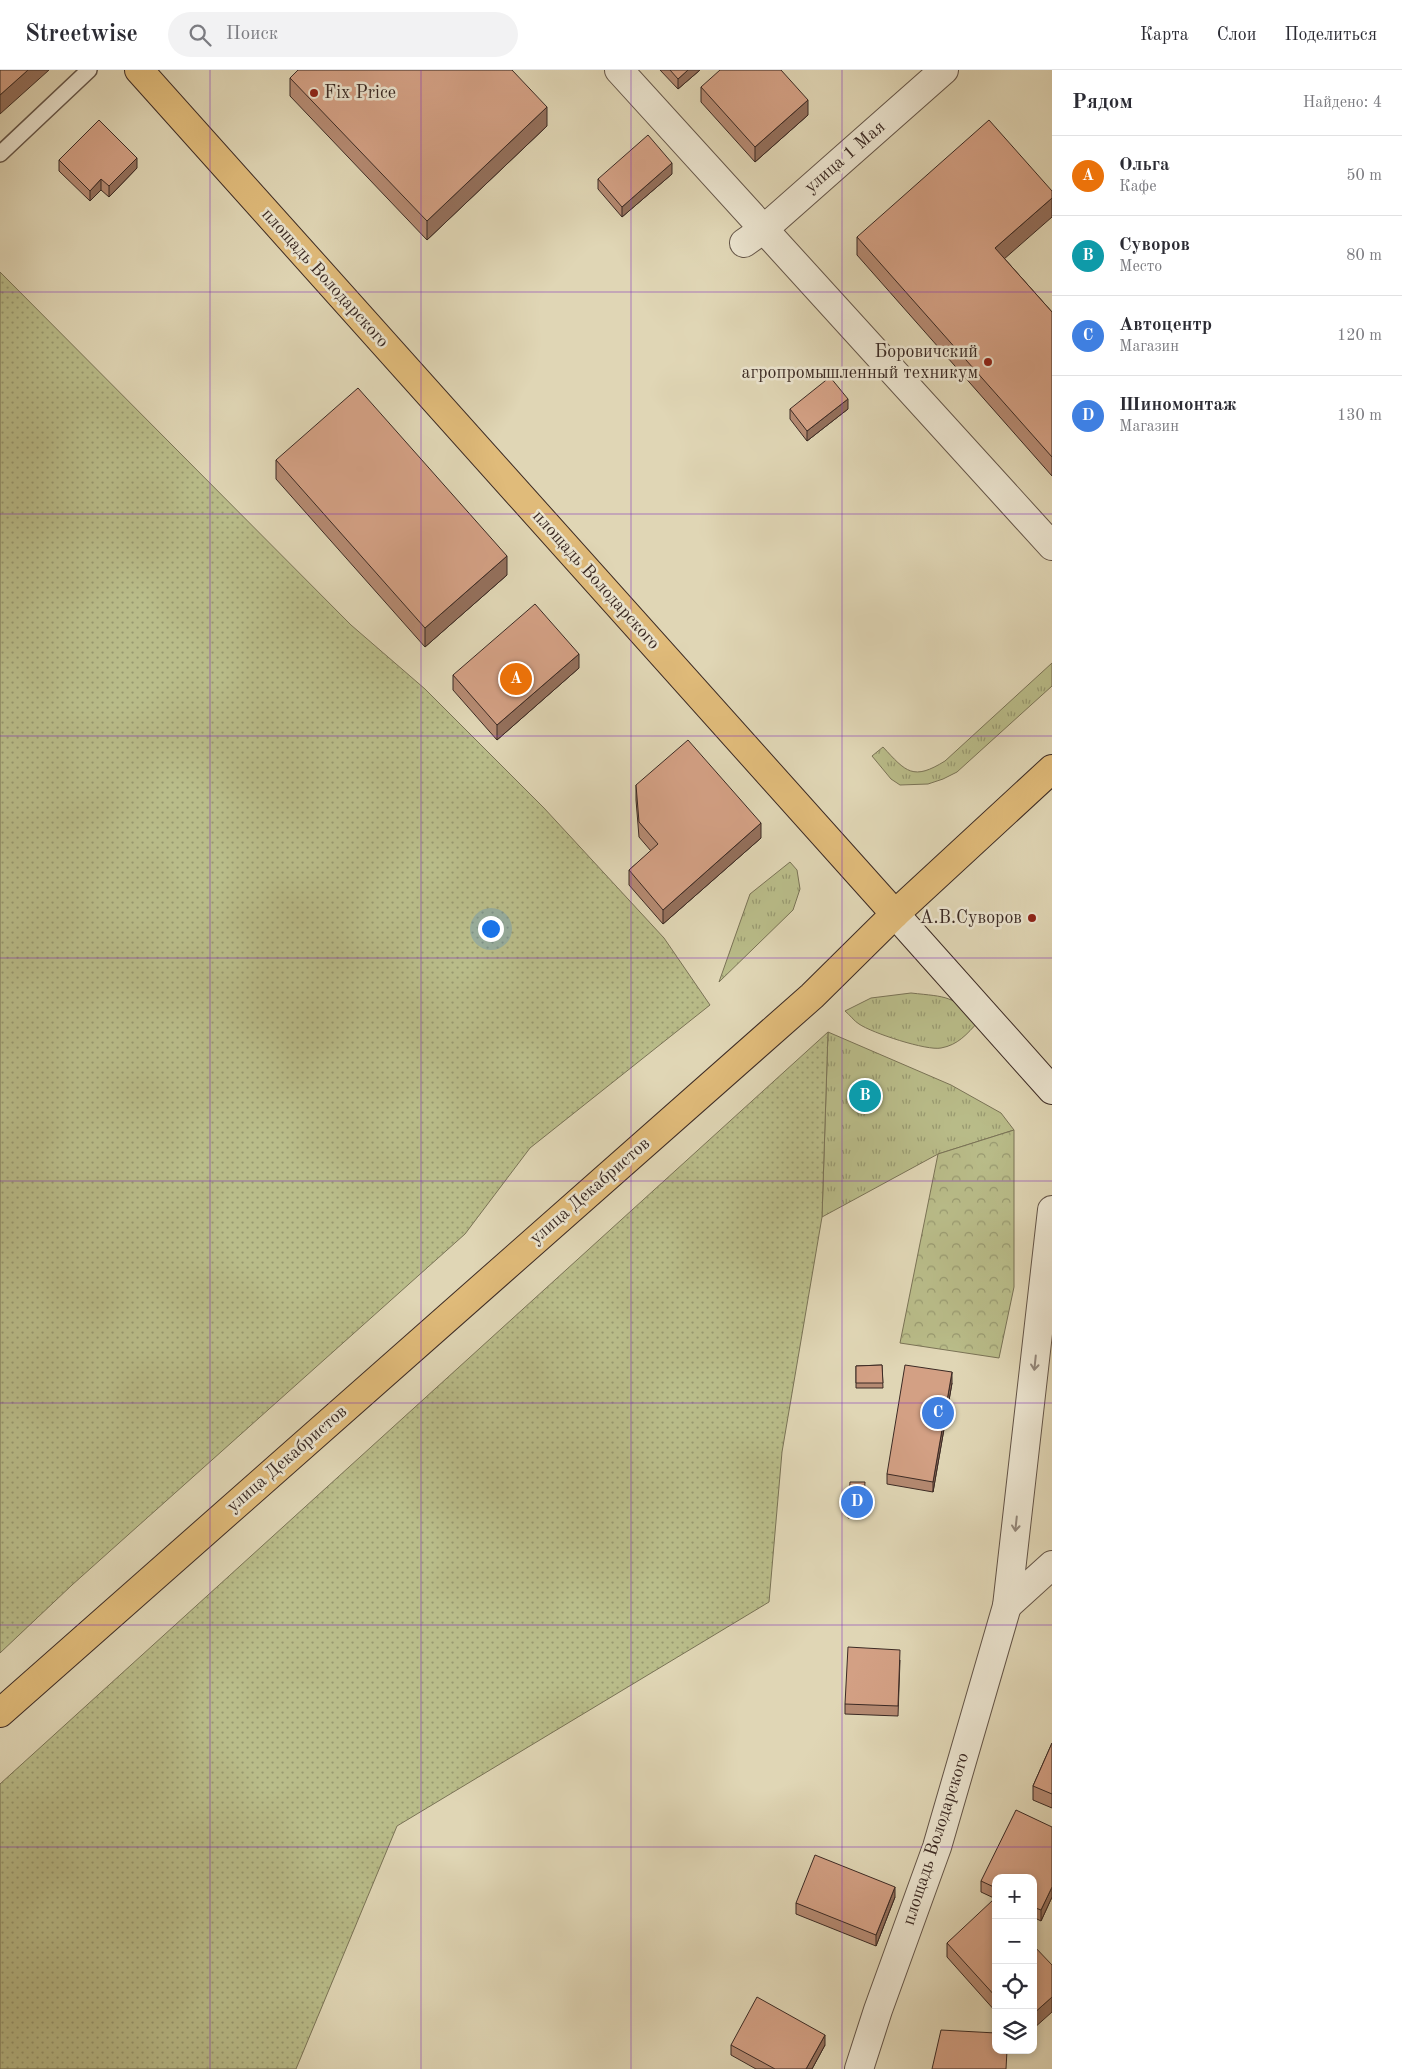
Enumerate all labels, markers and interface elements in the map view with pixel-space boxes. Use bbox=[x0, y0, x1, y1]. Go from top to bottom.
search box bbox=[168, 12, 518, 57]
icon: search bbox=[186, 21, 214, 49]
text: Streetwise bbox=[25, 23, 138, 47]
text: Поиск bbox=[226, 25, 278, 44]
text: Карта bbox=[1140, 26, 1189, 44]
text: Слои bbox=[1217, 26, 1256, 44]
text: Поделиться bbox=[1284, 26, 1377, 44]
place label: Fix Price bbox=[324, 84, 396, 102]
marker: Fix Price bbox=[308, 87, 320, 99]
text: Рядом bbox=[1072, 92, 1133, 113]
text: Найдено: 4 bbox=[1303, 95, 1382, 111]
street label: улица 1 Мая bbox=[801, 117, 889, 197]
text: Ольга bbox=[1119, 156, 1170, 175]
text: A bbox=[1082, 168, 1094, 184]
text: 50 m bbox=[1346, 168, 1382, 184]
text: Кафе bbox=[1119, 179, 1157, 195]
street label: площадь Володарского bbox=[258, 205, 392, 351]
text: Суворов bbox=[1119, 236, 1190, 255]
text: B bbox=[1082, 248, 1094, 264]
text: 80 m bbox=[1346, 248, 1382, 264]
text: Место bbox=[1119, 259, 1162, 275]
text: Автоцентр bbox=[1119, 316, 1212, 335]
text: C bbox=[1083, 328, 1093, 344]
text: 120 m bbox=[1337, 328, 1382, 344]
text: Магазин bbox=[1119, 339, 1179, 355]
place label: Боровичский агропромышленный техникум bbox=[742, 343, 978, 382]
marker: Боровичский агропромышленный техникум bbox=[982, 356, 994, 368]
text: Шиномонтаж bbox=[1119, 396, 1237, 415]
text: D bbox=[1082, 408, 1094, 424]
text: 130 m bbox=[1337, 408, 1382, 424]
text: Магазин bbox=[1119, 419, 1179, 435]
street label: площадь Володарского bbox=[529, 507, 663, 653]
pin: A bbox=[500, 660, 532, 698]
place label: А.В.Суворов bbox=[920, 909, 1022, 927]
marker: А.В.Суворов bbox=[1026, 912, 1038, 924]
your location bbox=[478, 916, 504, 942]
pin: B bbox=[849, 1077, 881, 1115]
street label: улица Декабристов bbox=[527, 1134, 653, 1248]
one-way arrow bbox=[1030, 1355, 1040, 1371]
pin: C bbox=[922, 1394, 954, 1432]
street label: улица Декабристов bbox=[224, 1402, 350, 1516]
pin: D bbox=[841, 1483, 873, 1521]
one-way arrow bbox=[1011, 1516, 1021, 1532]
street label: площадь Володарского bbox=[900, 1750, 972, 1927]
map controls bbox=[992, 1874, 1037, 2054]
button: + bbox=[992, 1874, 1037, 1919]
button: − bbox=[992, 1919, 1037, 1964]
button: locate bbox=[992, 1964, 1037, 2009]
button: layers bbox=[992, 2009, 1037, 2054]

